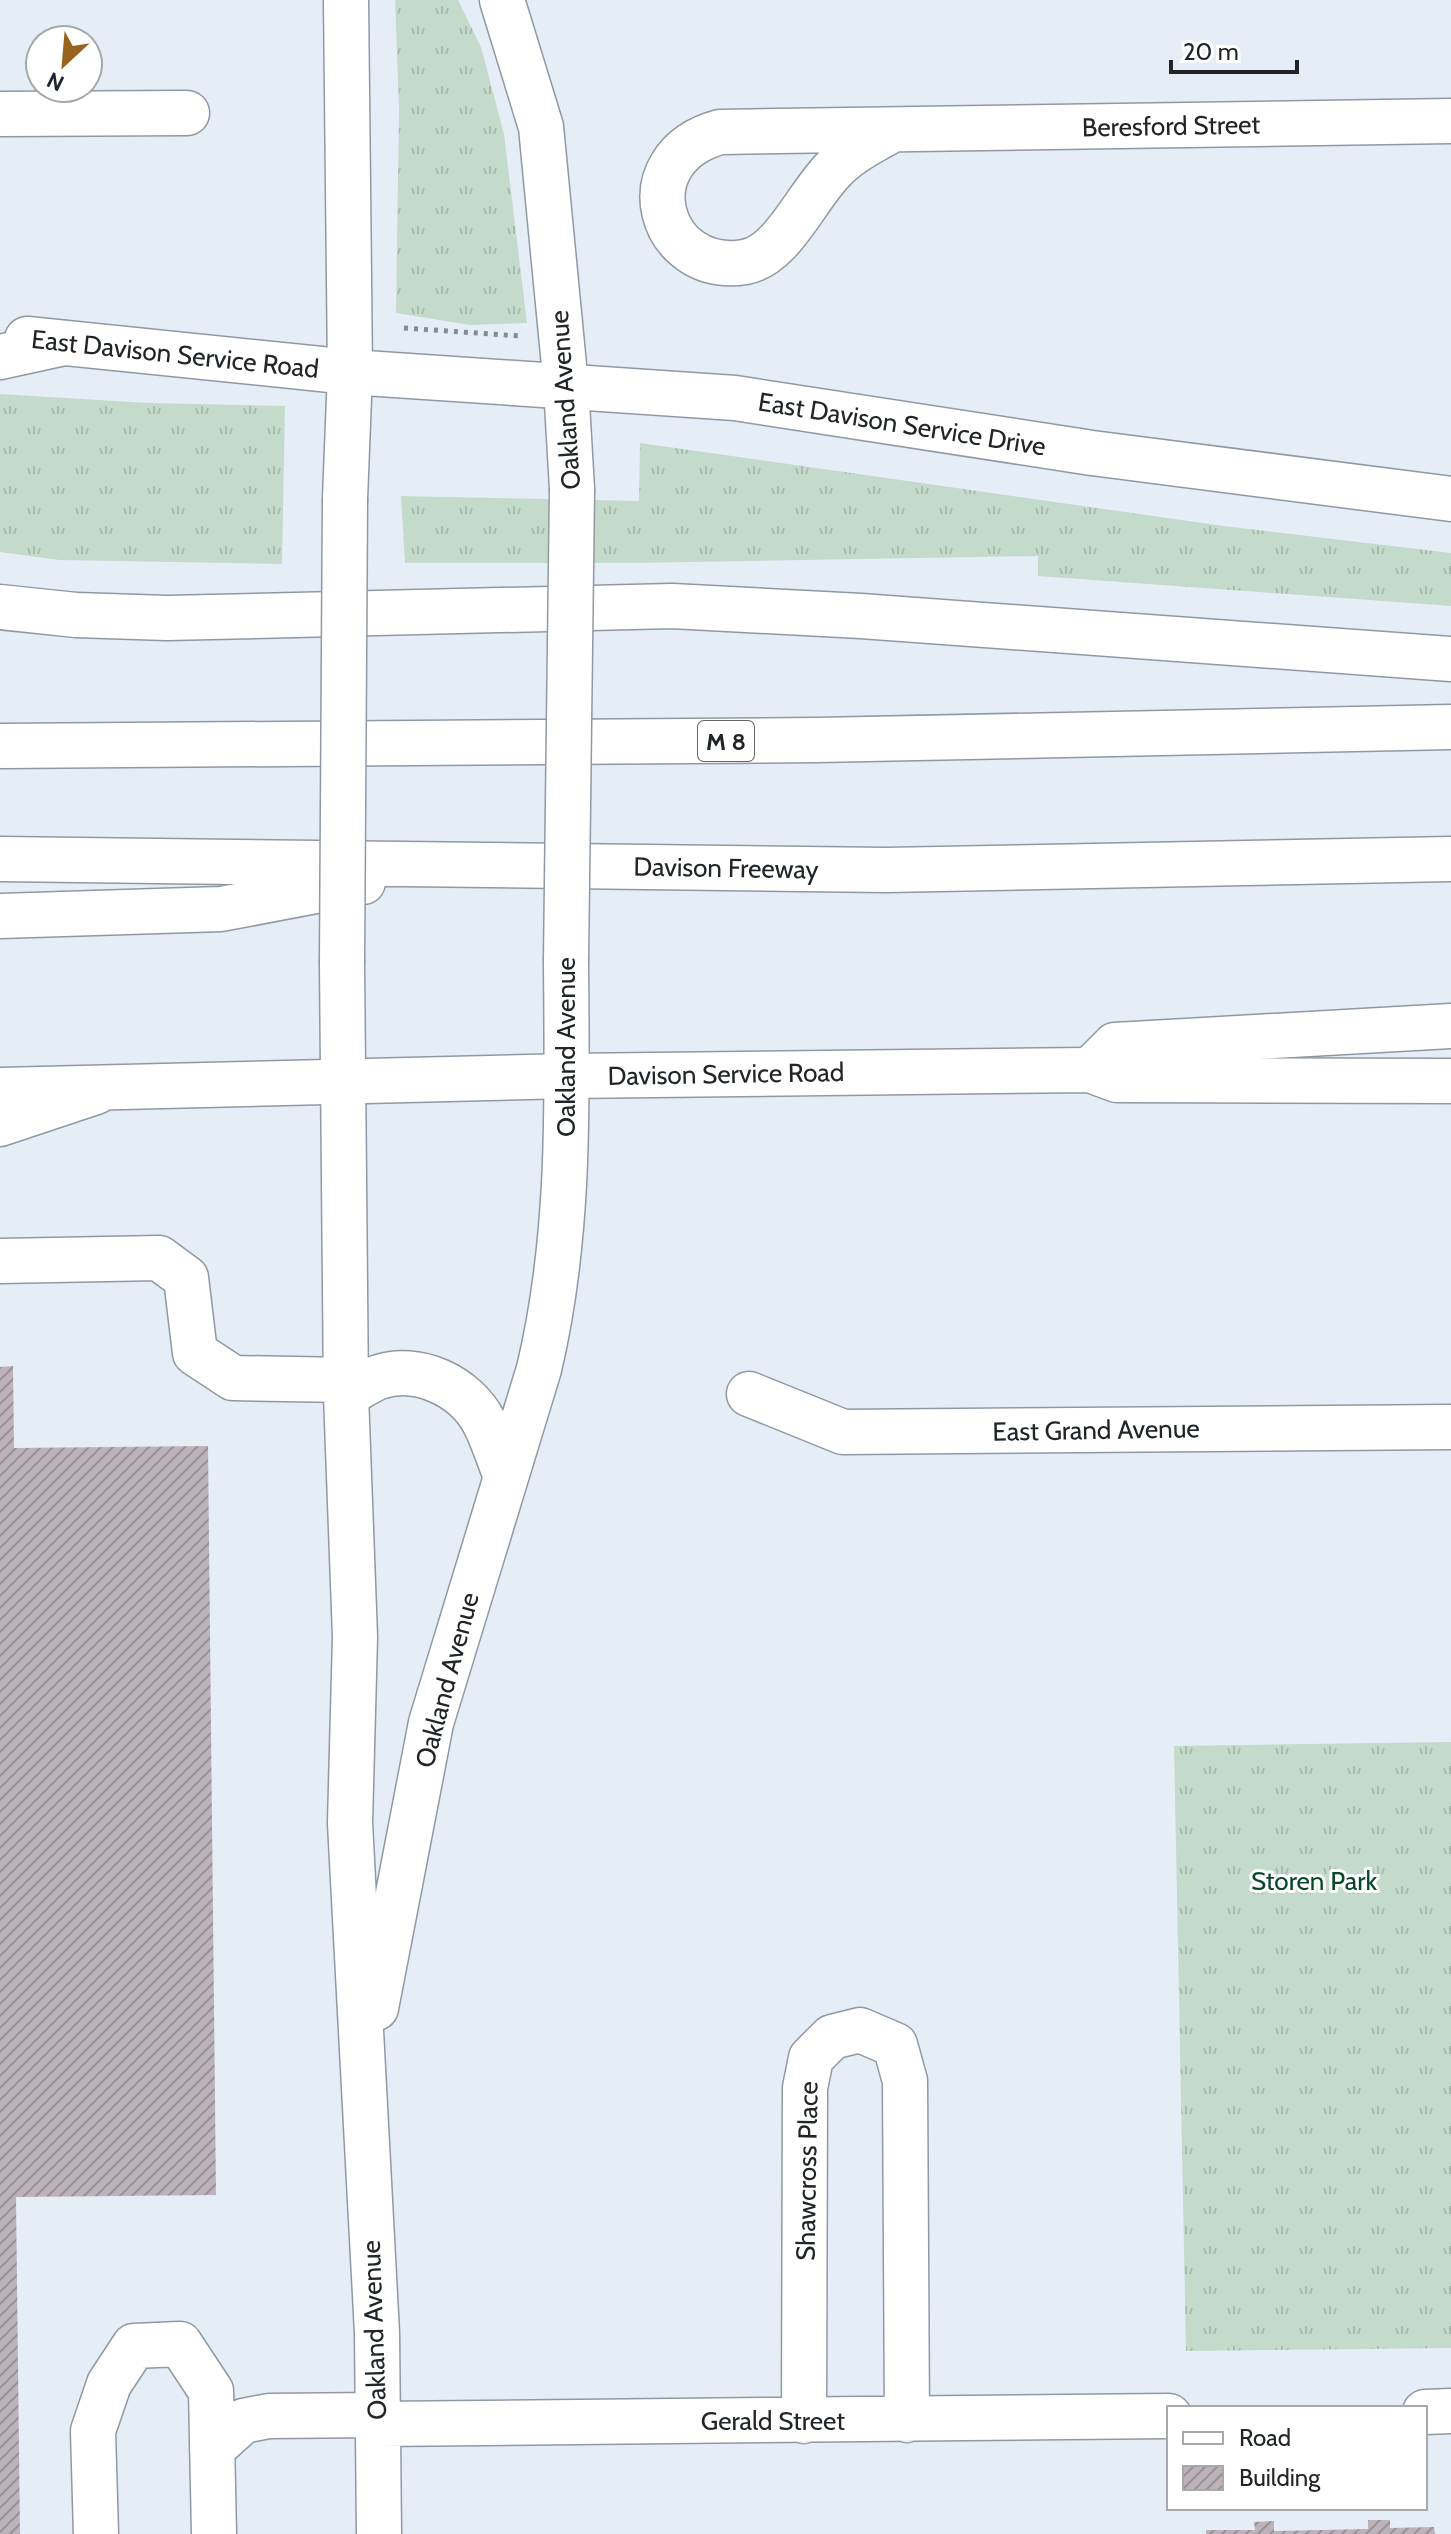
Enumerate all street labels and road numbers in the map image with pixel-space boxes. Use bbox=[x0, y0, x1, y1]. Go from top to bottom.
street label: Beresford Street bbox=[1082, 108, 1261, 144]
street label: Oakland Avenue bbox=[543, 309, 587, 491]
street label: East Davison Service Road bbox=[30, 323, 320, 385]
street label: East Davison Service Drive bbox=[756, 385, 1048, 463]
road number: M 8 bbox=[698, 721, 754, 761]
street label: Davison Freeway bbox=[633, 850, 819, 886]
street label: Oakland Avenue bbox=[550, 957, 582, 1137]
street label: Davison Service Road bbox=[607, 1056, 845, 1092]
street label: East Grand Avenue bbox=[992, 1412, 1200, 1448]
street label: Oakland Avenue bbox=[408, 1589, 486, 1771]
street label: Shawcross Place bbox=[789, 2081, 825, 2261]
street label: Oakland Avenue bbox=[355, 2240, 393, 2420]
street label: Gerald Street bbox=[701, 2405, 845, 2437]

